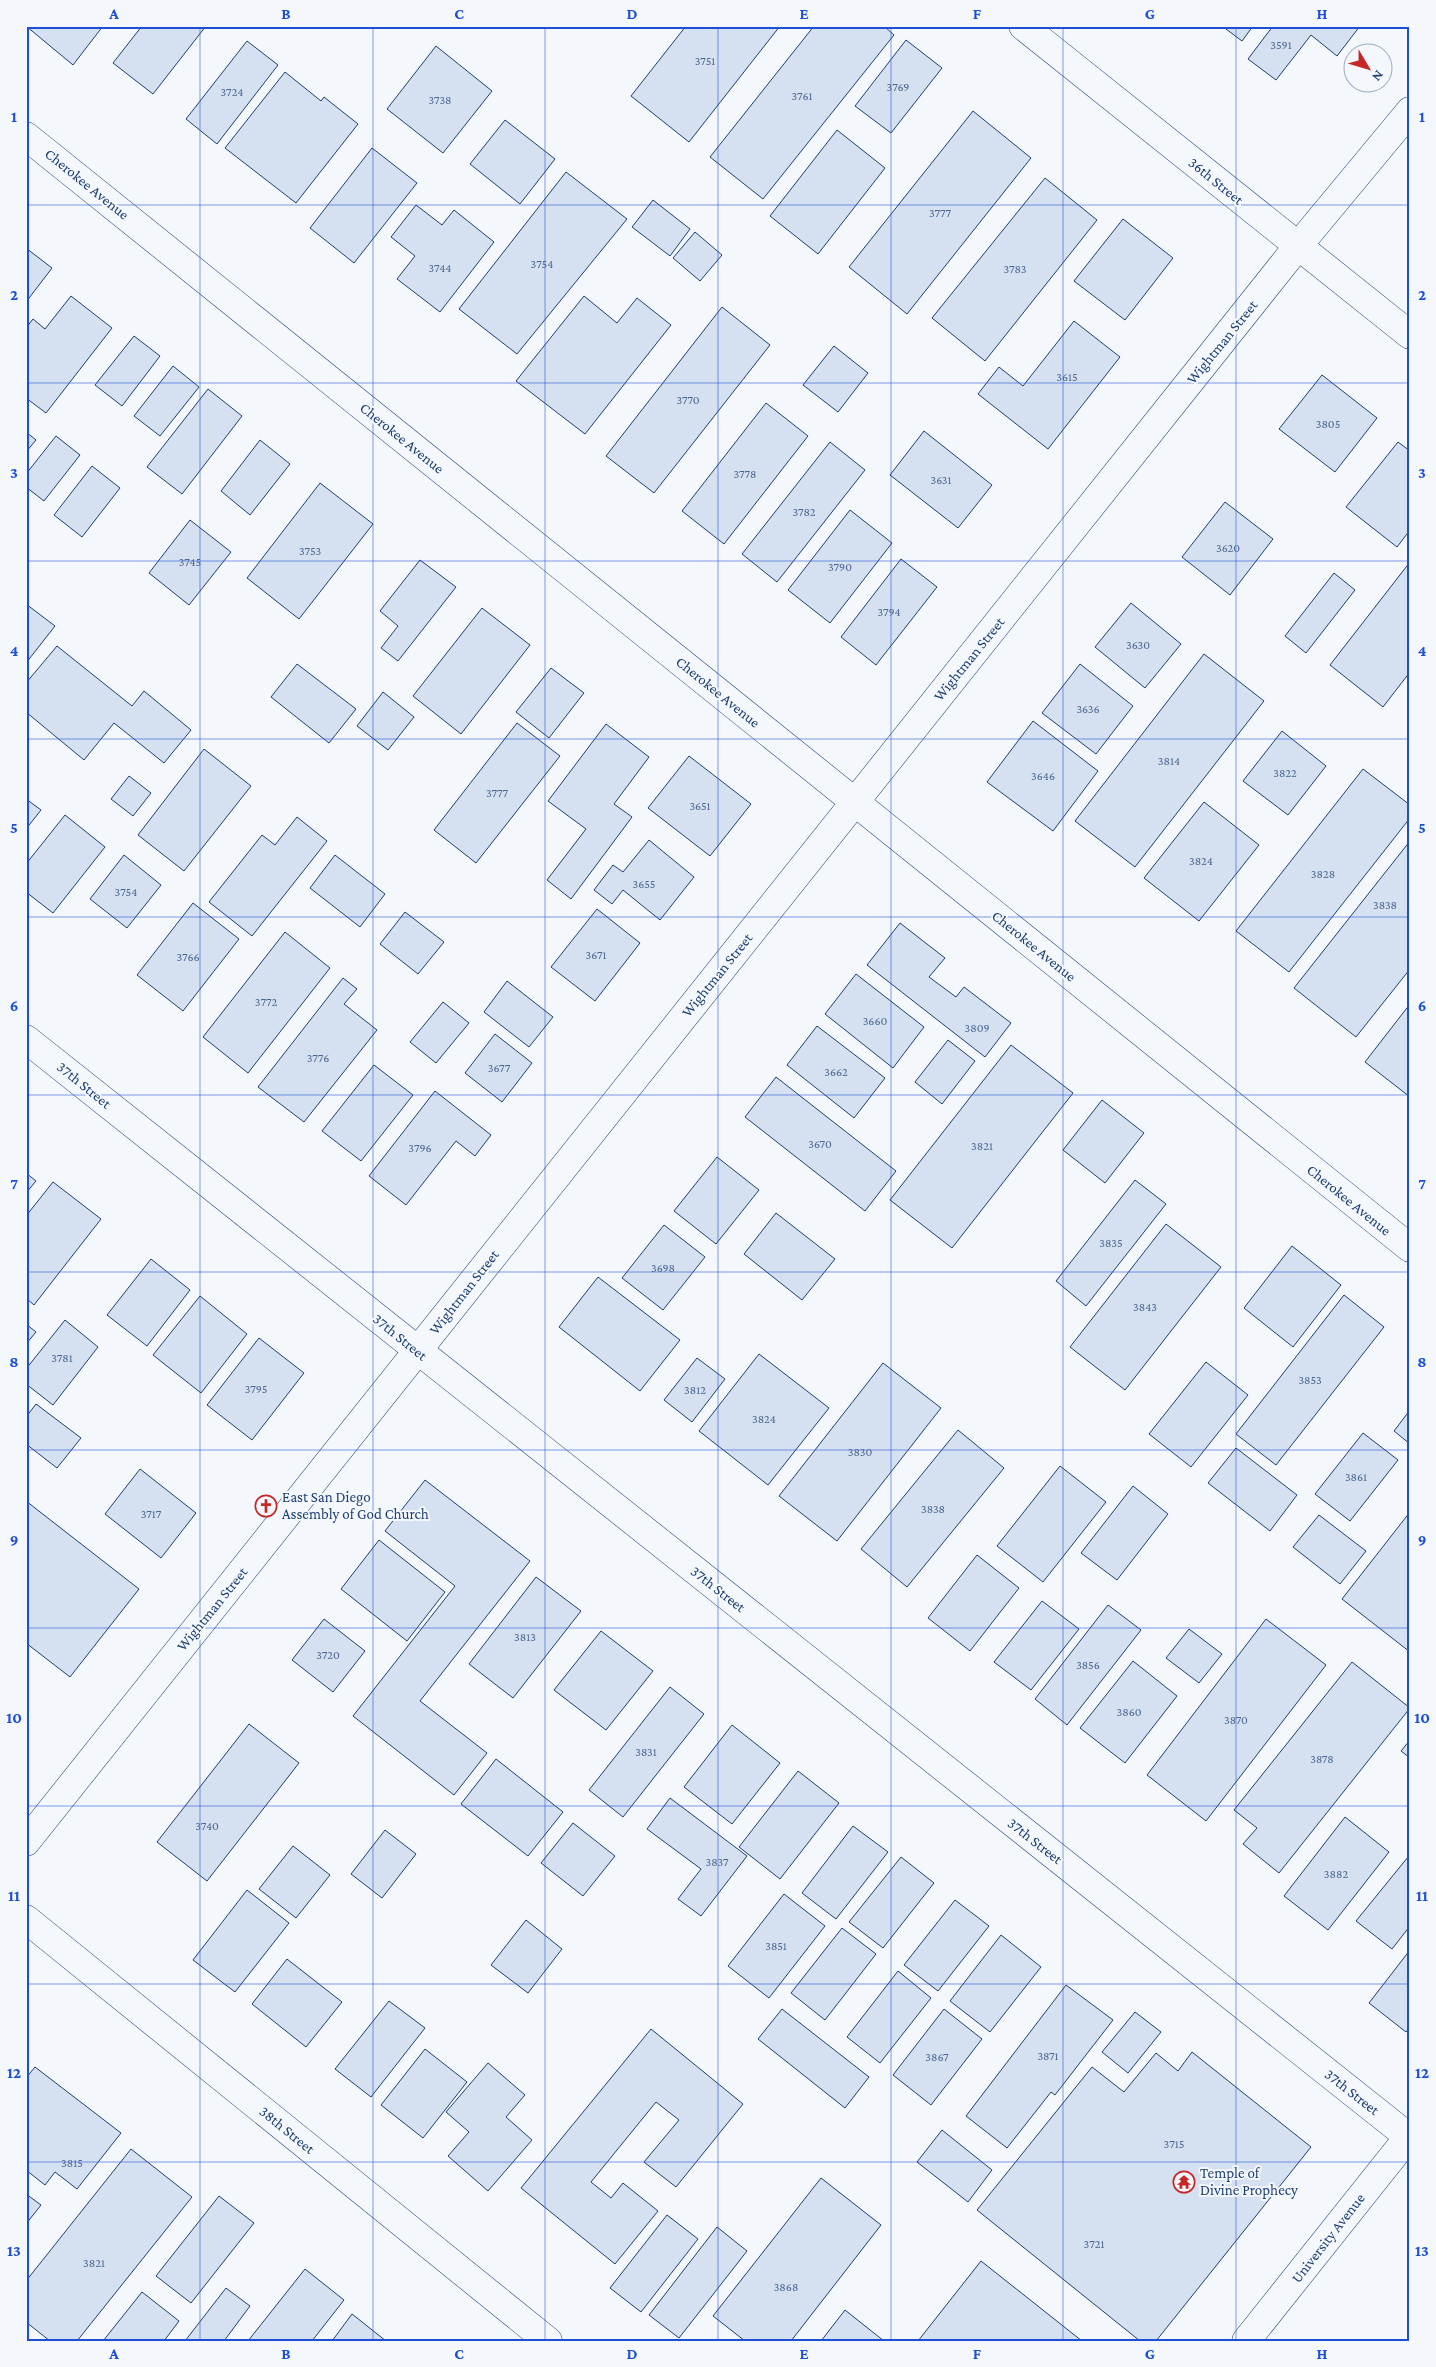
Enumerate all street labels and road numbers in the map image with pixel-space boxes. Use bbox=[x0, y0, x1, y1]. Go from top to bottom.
street label: Cherokee Avenue bbox=[42, 145, 132, 223]
street label: 36th Street bbox=[1185, 154, 1247, 209]
street label: Wightman Street bbox=[1183, 296, 1262, 388]
street label: Cherokee Avenue bbox=[357, 399, 447, 477]
street label: Wightman Street bbox=[930, 613, 1009, 705]
street label: Cherokee Avenue bbox=[673, 653, 763, 731]
street label: Cherokee Avenue bbox=[989, 907, 1079, 985]
street label: Wightman Street bbox=[678, 929, 757, 1021]
street label: 37th Street bbox=[54, 1058, 115, 1112]
street label: Cherokee Avenue bbox=[1304, 1161, 1394, 1239]
street label: Wightman Street bbox=[426, 1246, 503, 1338]
street label: 37th Street bbox=[370, 1310, 431, 1364]
street label: Wightman Street bbox=[173, 1563, 252, 1655]
street label: 37th Street bbox=[688, 1563, 749, 1616]
street label: 37th Street bbox=[1005, 1815, 1066, 1868]
street label: 37th Street bbox=[1322, 2066, 1383, 2119]
street label: 38th Street bbox=[256, 2103, 319, 2158]
street label: University Avenue bbox=[1288, 2190, 1369, 2286]

